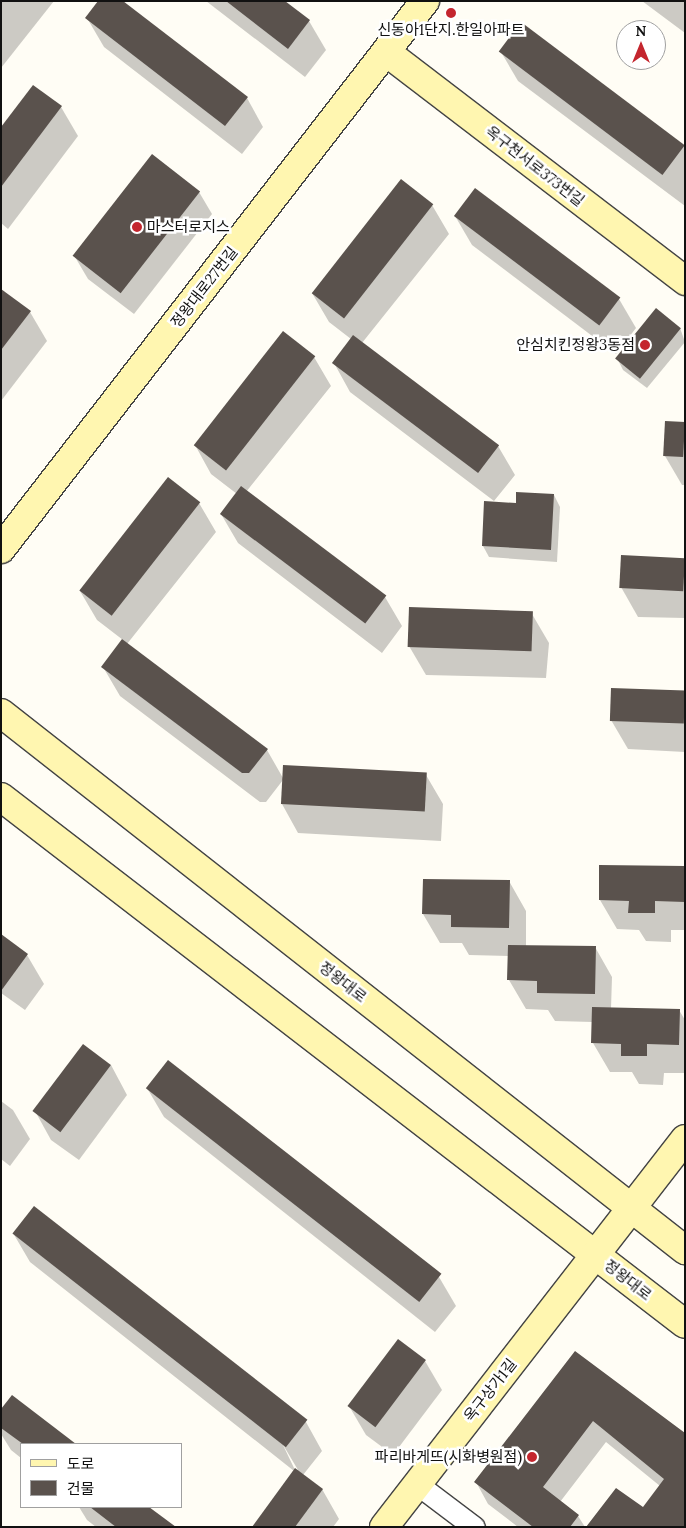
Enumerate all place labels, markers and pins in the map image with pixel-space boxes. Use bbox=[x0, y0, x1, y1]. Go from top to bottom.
marker: 신동아1단지.한일아파트 bbox=[445, 7, 457, 19]
place label: 신동아1단지.한일아파트 bbox=[377, 21, 525, 39]
place label: 마스터로지스 bbox=[147, 218, 230, 236]
marker: 마스터로지스 bbox=[131, 221, 143, 233]
place label: 안심치킨정왕3동점 bbox=[516, 336, 635, 354]
marker: 안심치킨정왕3동점 bbox=[639, 339, 651, 351]
place label: 파리바게뜨(시화병원점) bbox=[375, 1448, 522, 1466]
marker: 파리바게뜨(시화병원점) bbox=[526, 1451, 538, 1463]

